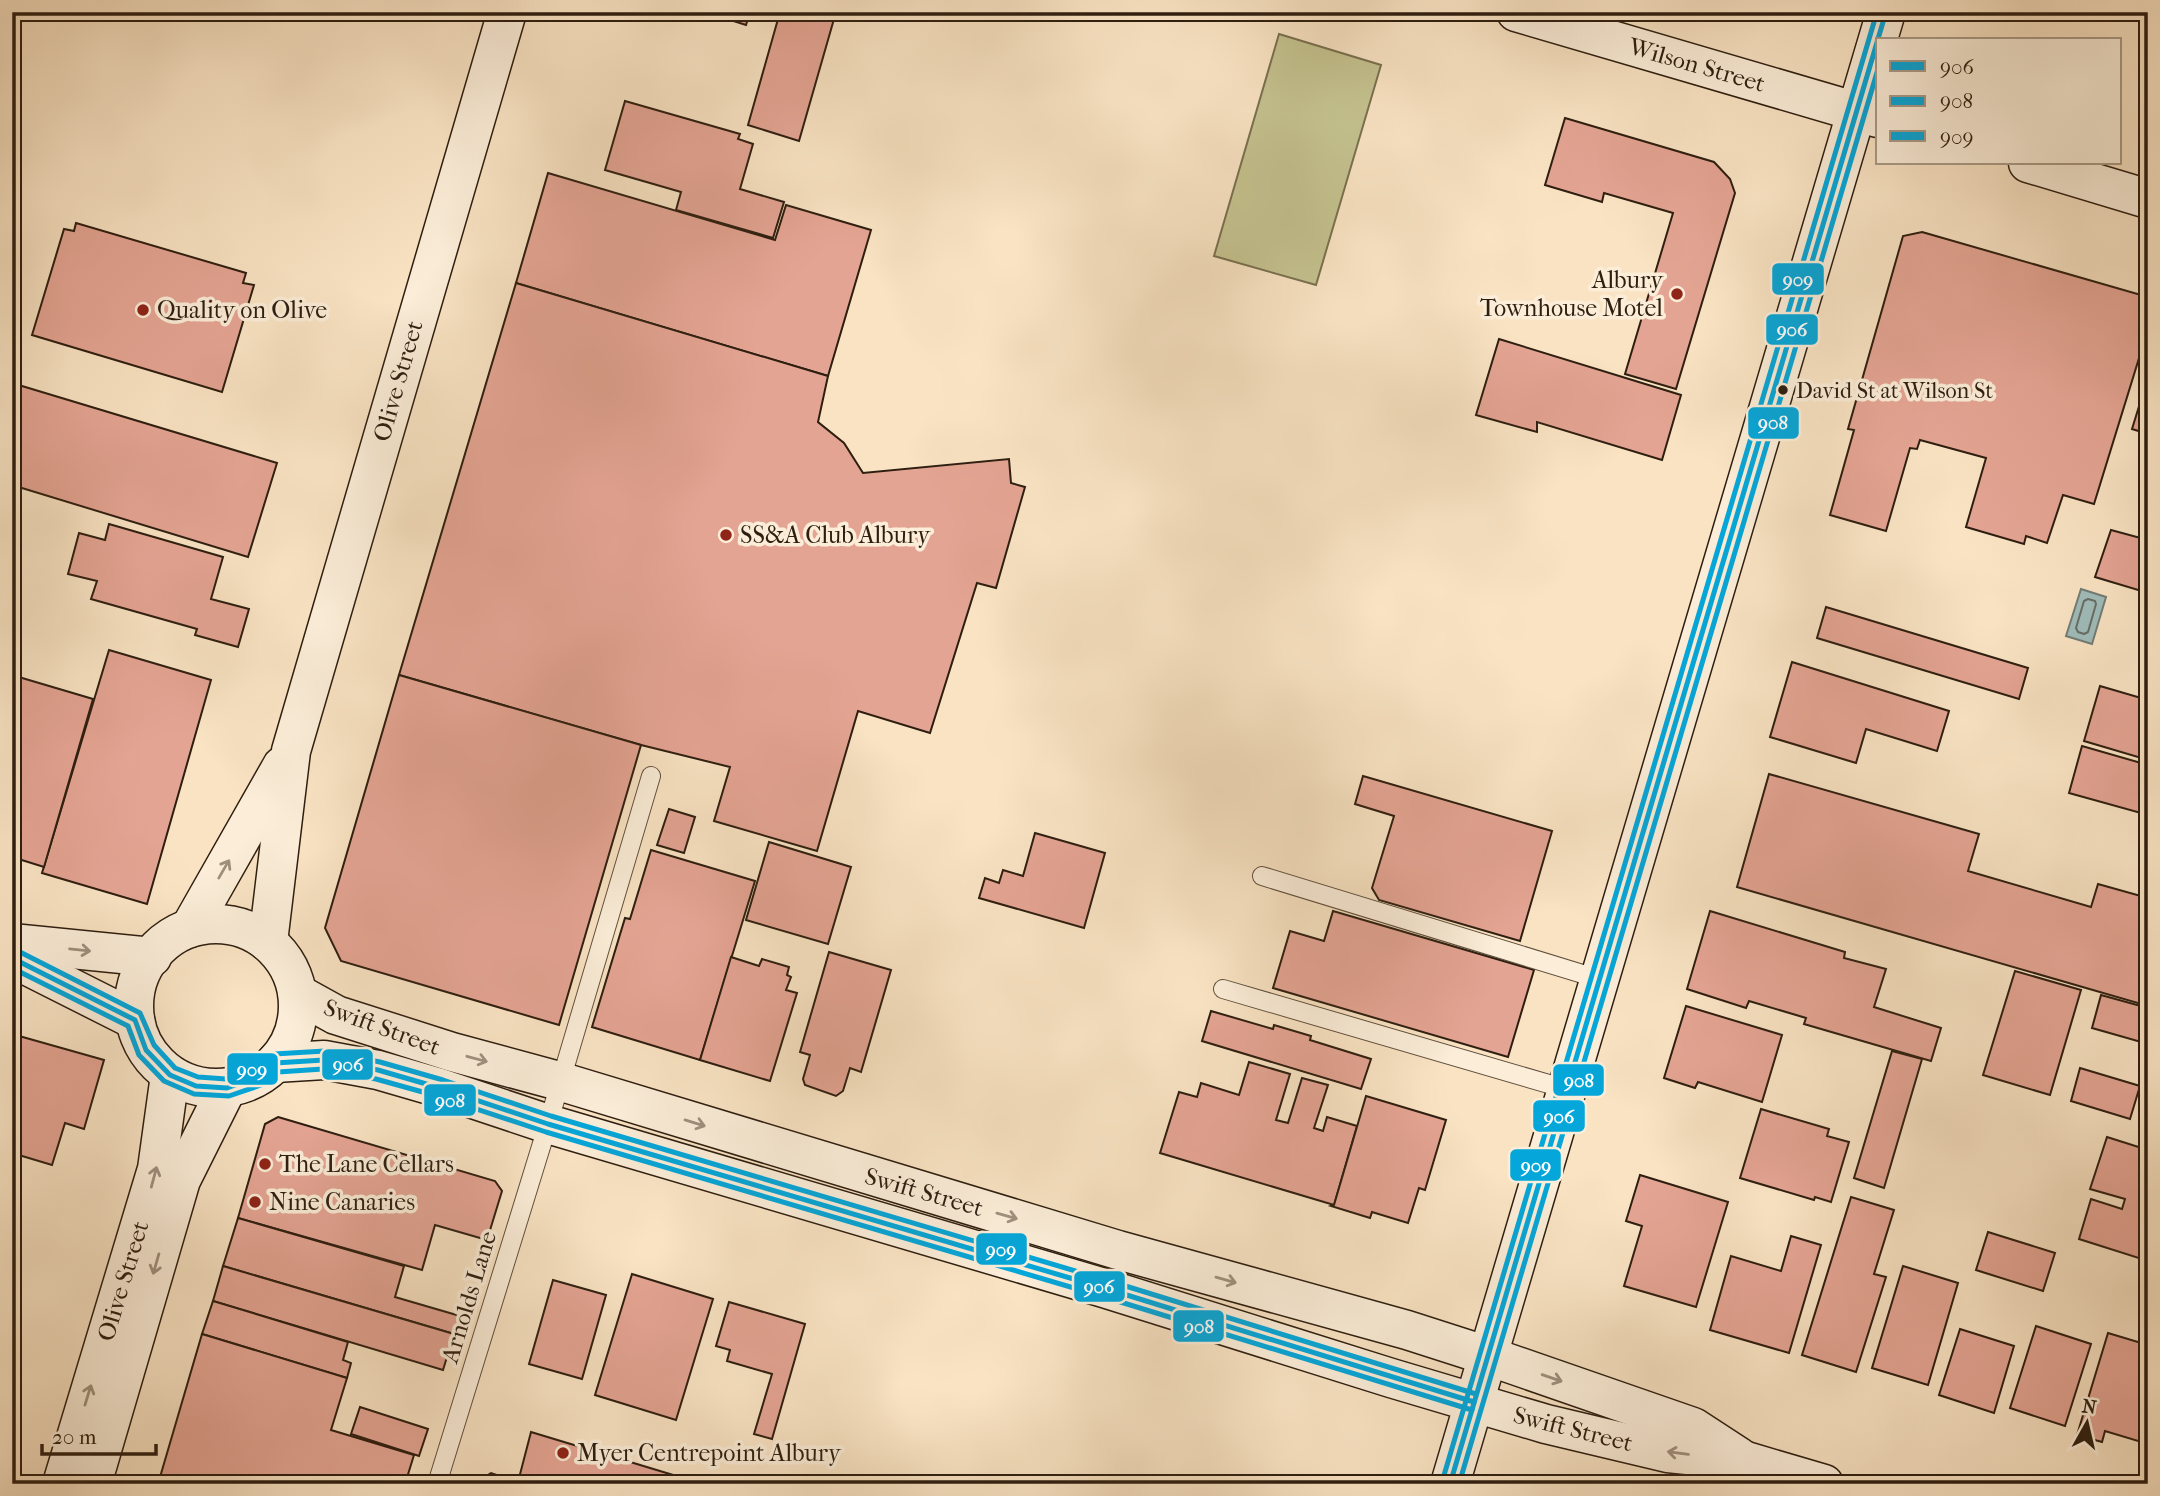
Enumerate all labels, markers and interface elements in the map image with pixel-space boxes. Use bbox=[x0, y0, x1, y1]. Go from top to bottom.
street label: Wilson Street bbox=[1625, 32, 1769, 98]
legend bbox=[1876, 38, 2122, 164]
text: 906 bbox=[1940, 55, 1975, 79]
text: 908 bbox=[1940, 89, 1973, 113]
text: 909 bbox=[1940, 125, 1974, 149]
line badge: 909 bbox=[1771, 262, 1825, 296]
place label: Albury Townhouse Motel bbox=[1480, 266, 1664, 322]
text: 909 bbox=[1782, 269, 1813, 291]
marker: Albury Townhouse Motel bbox=[1669, 286, 1685, 302]
place label: Quality on Olive bbox=[157, 296, 327, 324]
marker: Quality on Olive bbox=[135, 302, 151, 318]
line badge: 906 bbox=[1765, 313, 1819, 346]
street label: Olive Street bbox=[367, 317, 429, 445]
text: 906 bbox=[1776, 319, 1808, 341]
place label: David St at Wilson St bbox=[1796, 378, 1993, 404]
marker: David St at Wilson St bbox=[1776, 383, 1790, 397]
line badge: 908 bbox=[1747, 406, 1800, 440]
text: 908 bbox=[1757, 412, 1788, 434]
place label: SS&A Club Albury bbox=[740, 521, 931, 549]
marker: SS&A Club Albury bbox=[718, 527, 734, 543]
one-way arrow bbox=[217, 859, 231, 879]
one-way arrow bbox=[68, 943, 91, 956]
street label: Swift Street bbox=[320, 993, 444, 1061]
line badge: 906 bbox=[321, 1048, 374, 1081]
line badge: 909 bbox=[226, 1052, 279, 1086]
one-way arrow bbox=[465, 1053, 488, 1066]
text: 906 bbox=[332, 1054, 364, 1076]
text: 909 bbox=[236, 1059, 267, 1081]
line badge: 908 bbox=[1552, 1063, 1605, 1097]
text: 908 bbox=[1563, 1070, 1594, 1092]
line badge: 908 bbox=[423, 1083, 477, 1117]
text: 908 bbox=[434, 1090, 465, 1112]
line badge: 906 bbox=[1532, 1099, 1586, 1133]
text: 906 bbox=[1543, 1106, 1575, 1128]
one-way arrow bbox=[684, 1117, 706, 1130]
line badge: 909 bbox=[1509, 1148, 1562, 1182]
place label: The Lane Cellars bbox=[279, 1150, 454, 1178]
text: 909 bbox=[1520, 1155, 1551, 1177]
marker: The Lane Cellars bbox=[257, 1156, 273, 1172]
street label: Swift Street bbox=[862, 1162, 987, 1222]
one-way arrow bbox=[148, 1166, 161, 1189]
place label: Nine Canaries bbox=[269, 1188, 415, 1216]
marker: Nine Canaries bbox=[247, 1194, 263, 1210]
one-way arrow bbox=[996, 1211, 1018, 1224]
street label: Olive Street bbox=[91, 1217, 155, 1345]
street label: Arnolds Lane bbox=[435, 1228, 502, 1367]
line badge: 909 bbox=[975, 1232, 1028, 1266]
text: 909 bbox=[985, 1239, 1016, 1261]
one-way arrow bbox=[149, 1253, 162, 1275]
line badge: 906 bbox=[1073, 1270, 1126, 1303]
one-way arrow bbox=[1214, 1274, 1236, 1287]
text: 906 bbox=[1083, 1276, 1115, 1298]
line badge: 908 bbox=[1172, 1309, 1225, 1343]
text: 908 bbox=[1183, 1316, 1214, 1338]
one-way arrow bbox=[1541, 1373, 1563, 1385]
one-way arrow bbox=[83, 1384, 96, 1406]
north arrow bbox=[2052, 1388, 2122, 1458]
text: N bbox=[2081, 1395, 2098, 1419]
street label: Swift Street bbox=[1510, 1401, 1636, 1457]
scale bar bbox=[42, 1412, 156, 1456]
text: 20 m bbox=[52, 1425, 97, 1449]
place label: Myer Centrepoint Albury bbox=[577, 1439, 842, 1467]
marker: Myer Centrepoint Albury bbox=[555, 1445, 571, 1461]
one-way arrow bbox=[1667, 1447, 1690, 1460]

